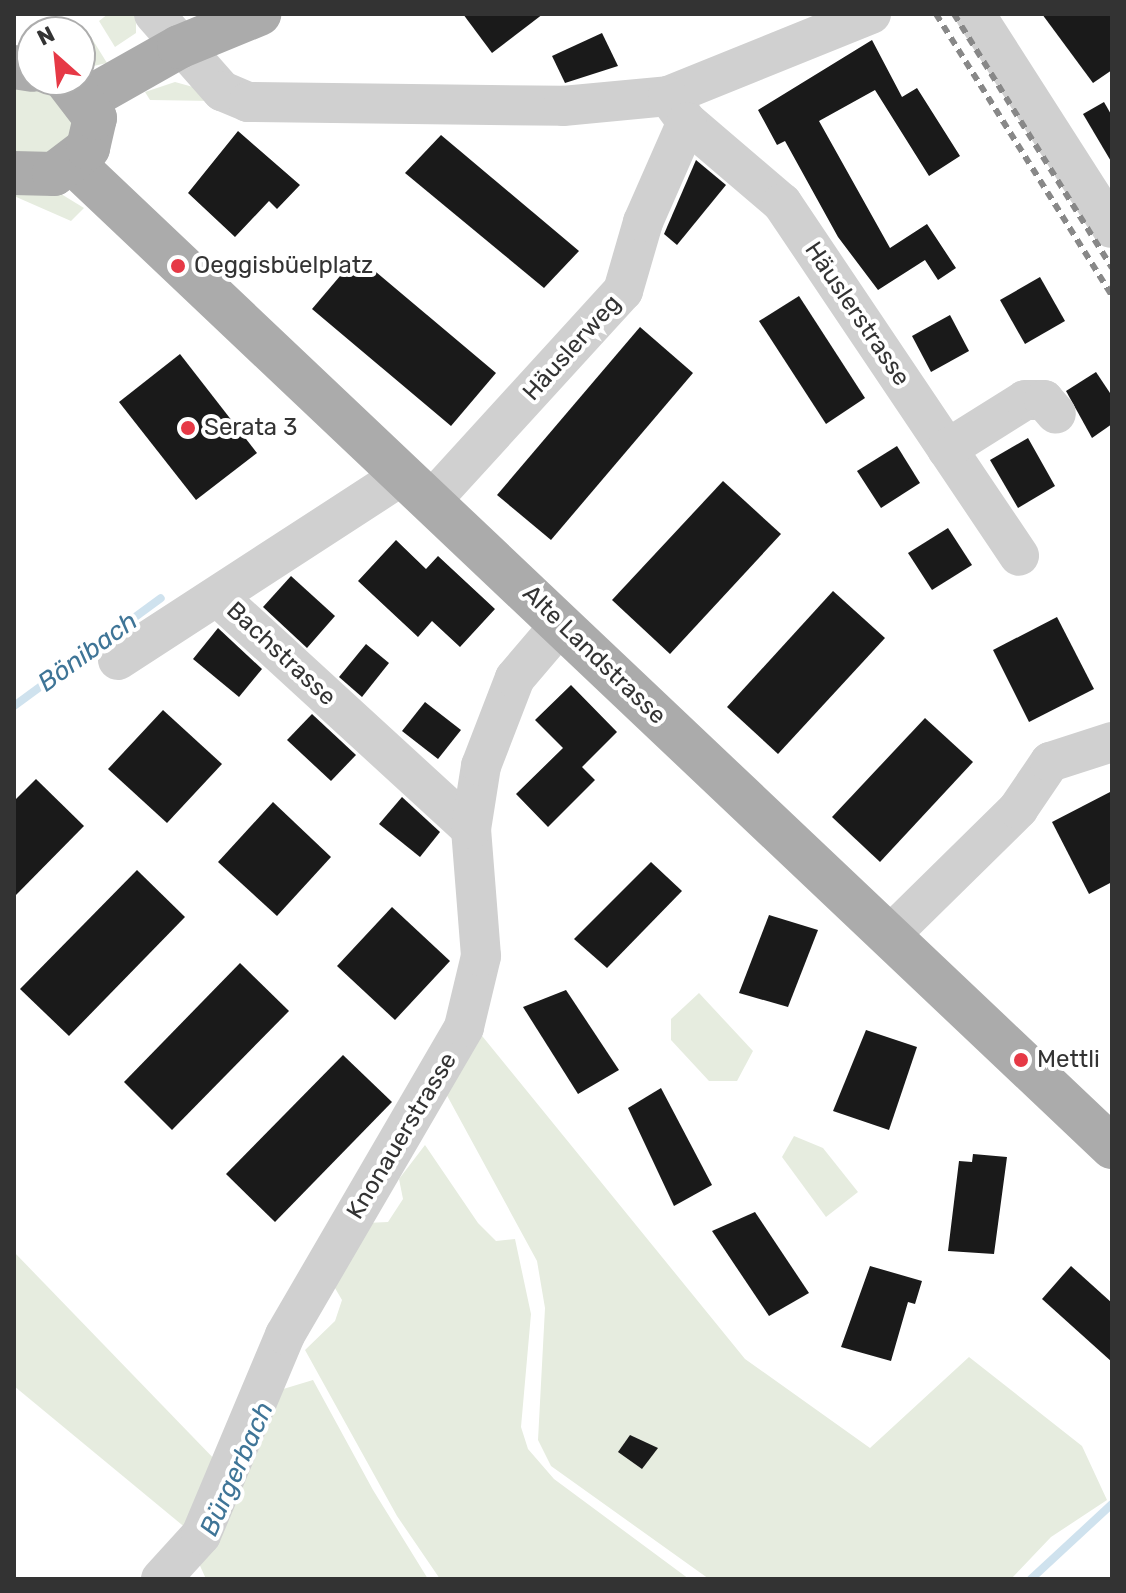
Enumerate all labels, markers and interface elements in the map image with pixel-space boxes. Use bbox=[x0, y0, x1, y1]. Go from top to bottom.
north arrow bbox=[16, 16, 96, 96]
text: N bbox=[33, 20, 59, 52]
street label: Häuslerstrasse bbox=[798, 237, 916, 391]
place label: Oeggisbüelplatz bbox=[194, 252, 373, 280]
marker: Oeggisbüelplatz bbox=[169, 257, 187, 275]
street label: Häuslerweg bbox=[517, 289, 627, 407]
place label: Serata 3 bbox=[204, 414, 297, 442]
marker: Serata 3 bbox=[179, 419, 197, 437]
street label: Alte Landstrasse bbox=[516, 579, 672, 731]
street label: Bachstrasse bbox=[220, 596, 342, 712]
water label: Bönibach bbox=[32, 605, 144, 699]
place label: Mettli bbox=[1037, 1046, 1100, 1074]
street label: Knonauerstrasse bbox=[341, 1047, 463, 1225]
marker: Mettli bbox=[1012, 1051, 1030, 1069]
water label: Bürgerbach bbox=[194, 1397, 280, 1541]

